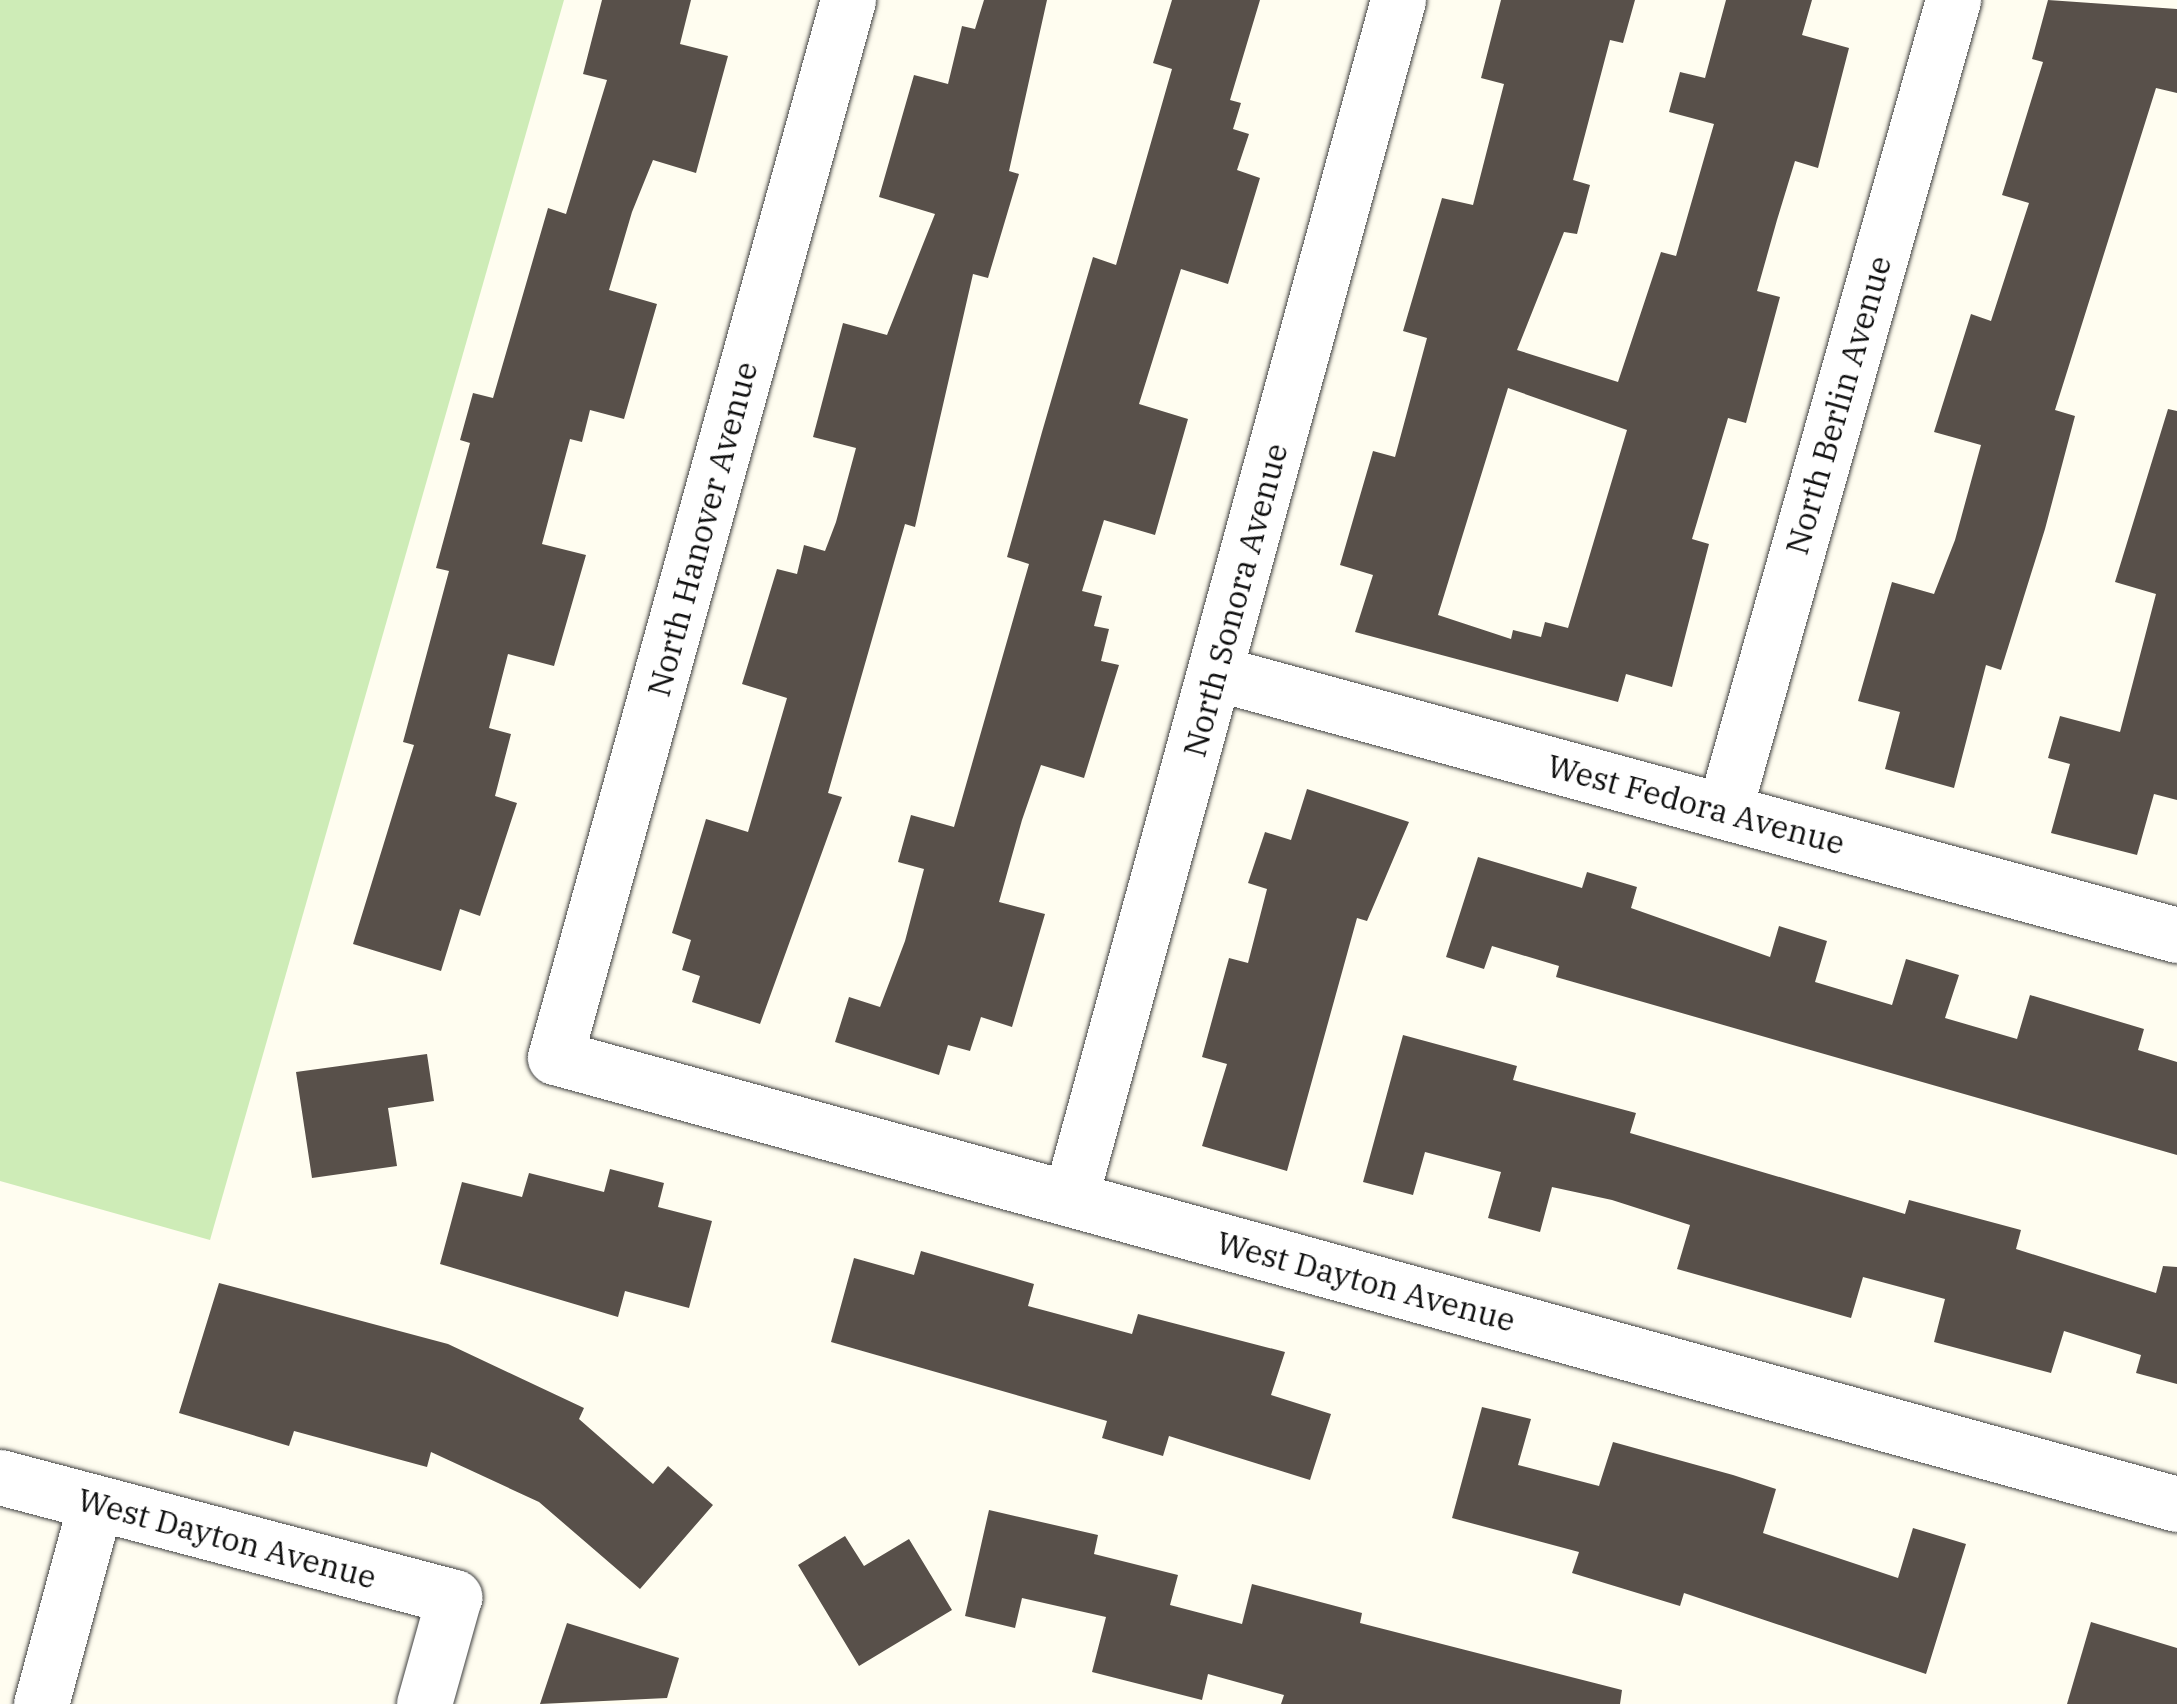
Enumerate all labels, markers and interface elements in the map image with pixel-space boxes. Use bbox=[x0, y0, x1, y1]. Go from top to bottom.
street label: North Berlin Avenue bbox=[1777, 251, 1899, 559]
street label: North Hanover Avenue bbox=[639, 358, 765, 700]
street label: North Sonora Avenue bbox=[1175, 439, 1295, 761]
street label: West Fedora Avenue bbox=[1543, 746, 1849, 862]
street label: West Dayton Avenue bbox=[1213, 1223, 1519, 1339]
street label: West Dayton Avenue bbox=[74, 1480, 380, 1596]

